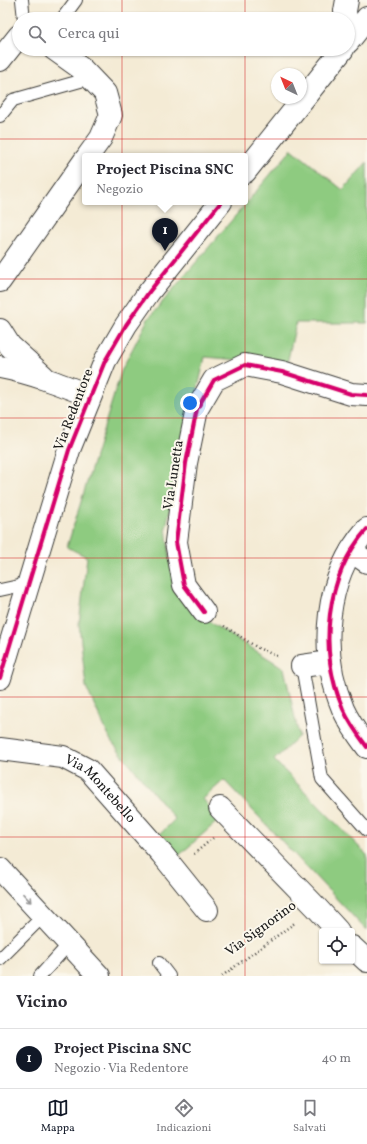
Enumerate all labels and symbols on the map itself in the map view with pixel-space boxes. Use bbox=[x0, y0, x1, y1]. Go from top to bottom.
north arrow bbox=[271, 68, 307, 104]
pin: 1 bbox=[152, 218, 178, 251]
street label: Via Redentore bbox=[50, 366, 98, 454]
your location bbox=[180, 393, 200, 413]
street label: Via Lunetta bbox=[159, 439, 189, 511]
street label: Via Montebello bbox=[61, 750, 140, 827]
one-way arrow bbox=[22, 893, 31, 903]
street label: Via Signorino bbox=[222, 897, 300, 961]

